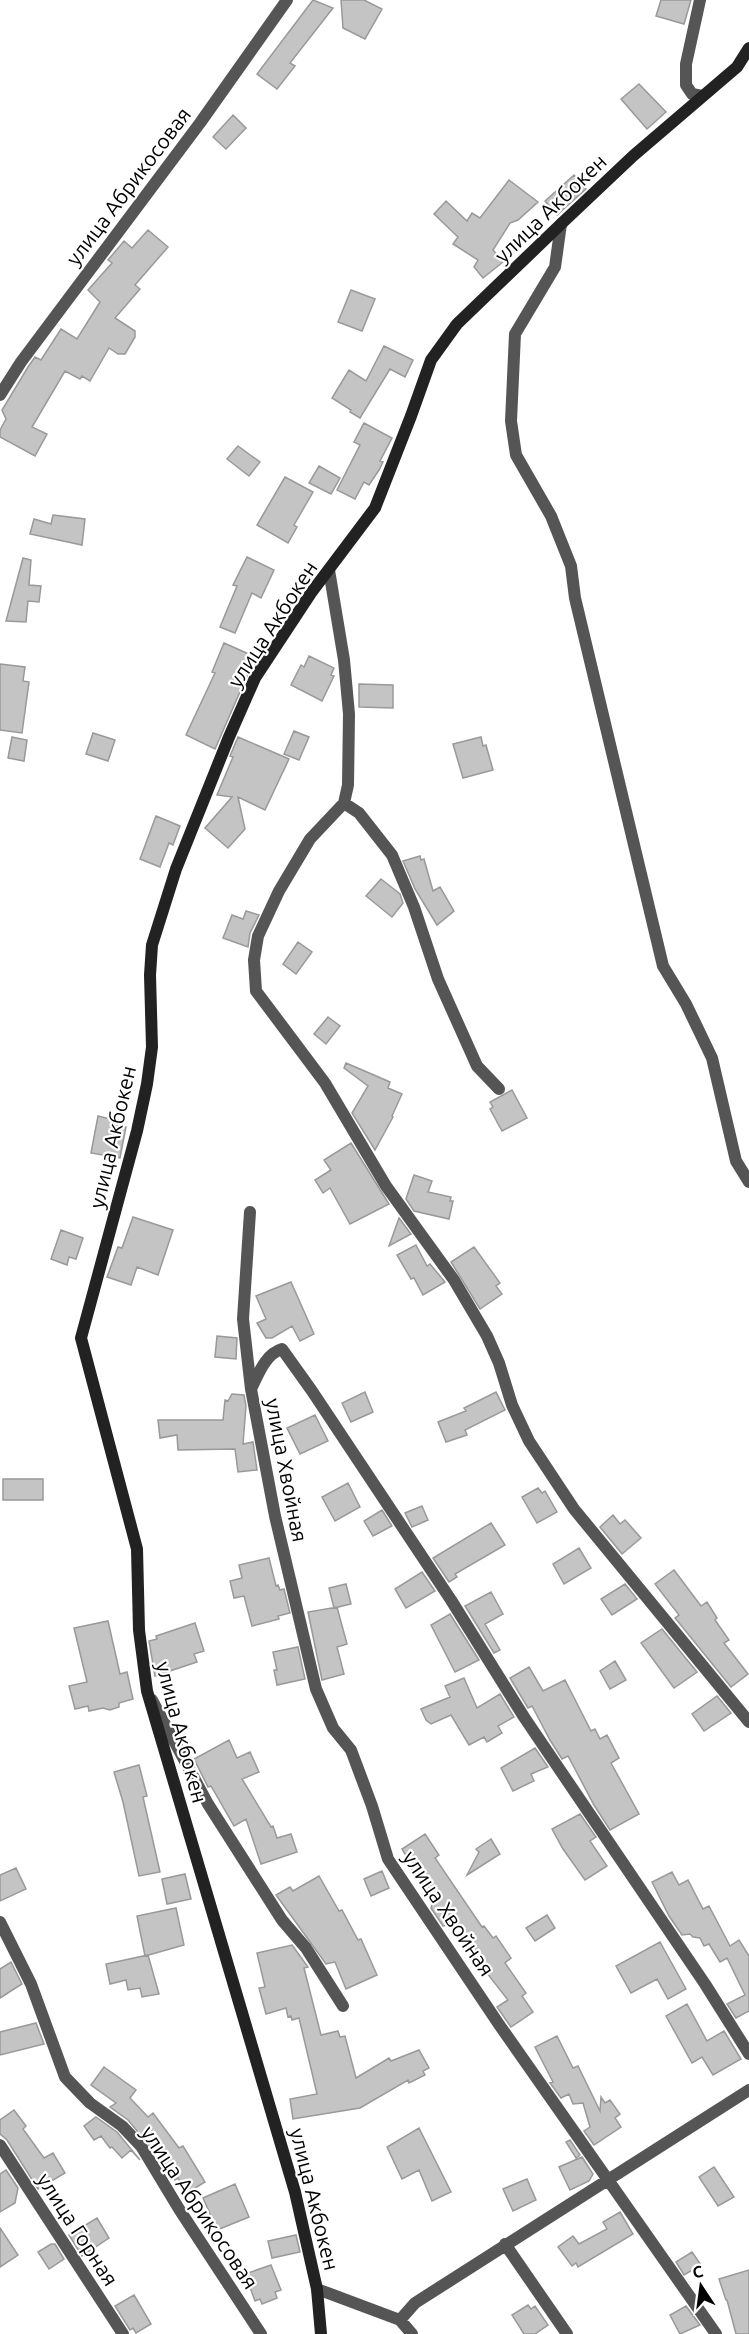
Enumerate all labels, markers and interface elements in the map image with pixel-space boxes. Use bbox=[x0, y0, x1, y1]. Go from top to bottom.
street label: улица Абрикосовая bbox=[61, 102, 195, 270]
street label: улица Акбокен bbox=[489, 149, 611, 267]
street label: улица Акбокен bbox=[222, 556, 322, 692]
street label: улица Акбокен bbox=[84, 1063, 140, 1211]
street label: улица Хвойная bbox=[261, 1396, 313, 1544]
street label: улица Акбокен bbox=[152, 1659, 212, 1805]
street label: улица Хвойная bbox=[398, 1846, 500, 1980]
street label: улица Абрикосовая bbox=[137, 2121, 263, 2293]
street label: улица Акбокен bbox=[286, 2125, 344, 2273]
street label: улица Горная bbox=[33, 2168, 123, 2290]
north arrow bbox=[671, 2256, 731, 2316]
text: С bbox=[691, 2261, 705, 2281]

